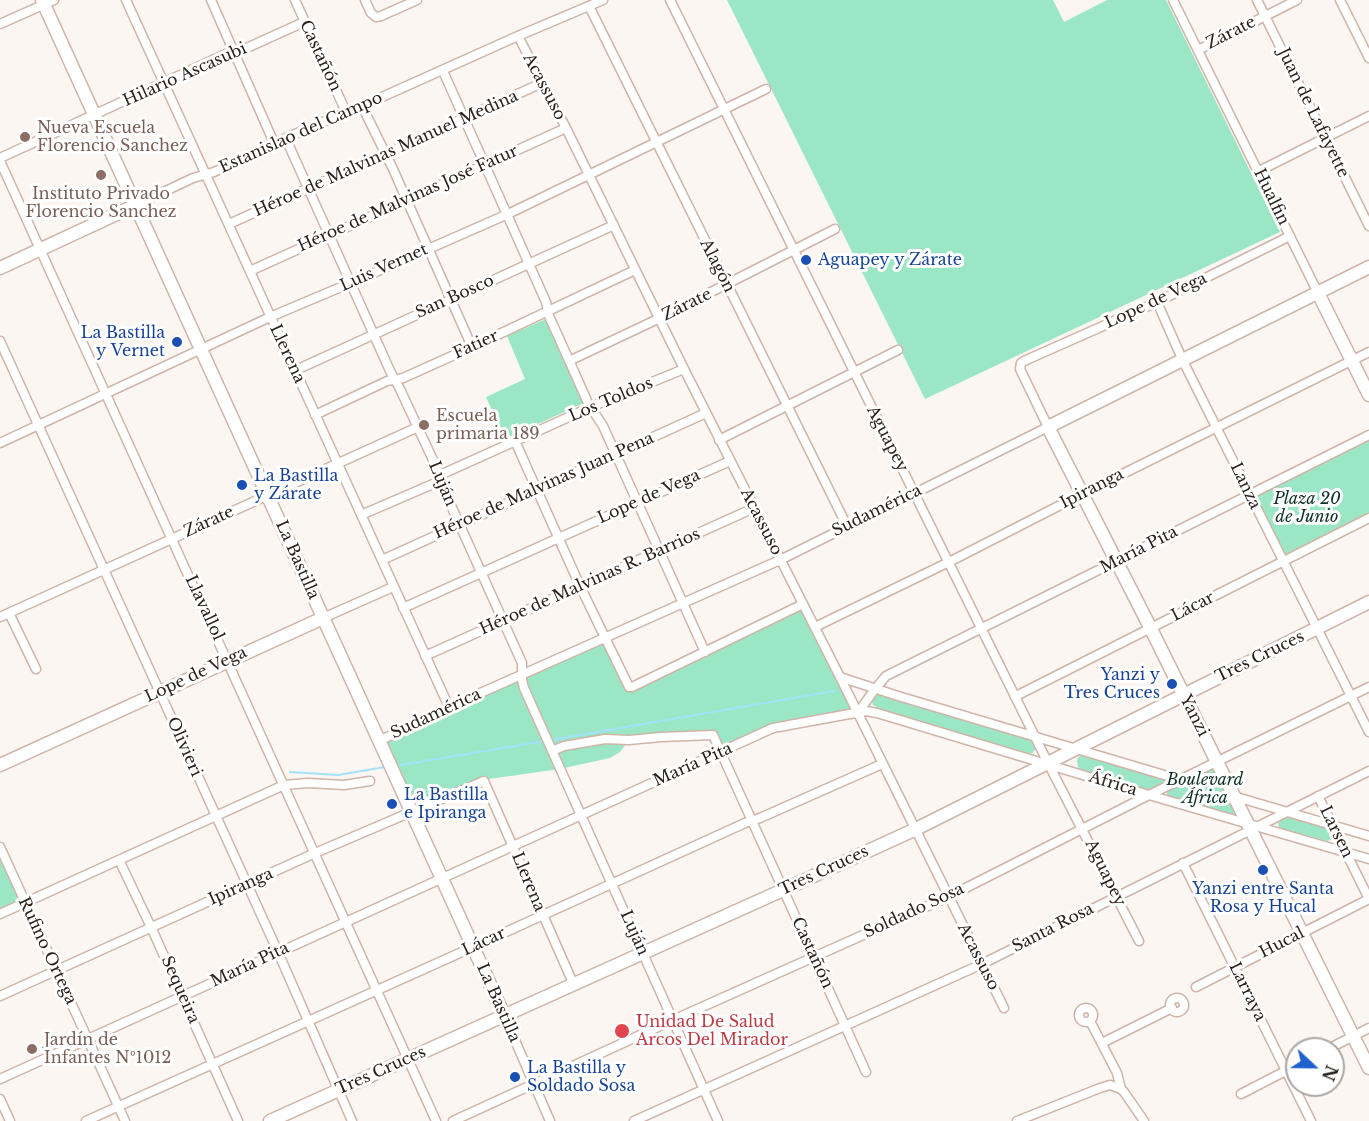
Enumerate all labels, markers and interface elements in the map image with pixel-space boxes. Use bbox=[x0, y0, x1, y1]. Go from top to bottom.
street label: Zárate bbox=[1203, 12, 1259, 54]
street label: Castañón bbox=[295, 17, 345, 95]
street label: Hilario Ascasubi bbox=[120, 39, 250, 111]
street label: Juan de Lafayette bbox=[1273, 45, 1353, 181]
street label: Acassuso bbox=[519, 50, 569, 124]
street label: Héroe de Malvinas Manuel Medina bbox=[251, 87, 521, 221]
street label: Estanislao del Campo bbox=[216, 88, 386, 178]
place label: Nueva Escuela Florencio Sanchez bbox=[37, 118, 188, 156]
marker: Nueva Escuela Florencio Sanchez bbox=[18, 130, 32, 144]
street label: Héroe de Malvinas José Fatur bbox=[295, 142, 521, 256]
street label: Hualfin bbox=[1249, 166, 1293, 228]
marker: Instituto Privado Florencio Sanchez bbox=[94, 168, 108, 182]
place label: Instituto Privado Florencio Sanchez bbox=[26, 184, 176, 222]
street label: Alagón bbox=[695, 236, 739, 296]
street label: Luis Vernet bbox=[337, 240, 431, 296]
place label: Aguapey y Zárate bbox=[818, 250, 962, 270]
marker: Aguapey y Zárate bbox=[799, 253, 813, 267]
street label: Lope de Vega bbox=[1102, 269, 1210, 333]
street label: San Bosco bbox=[413, 271, 497, 323]
street label: Zárate bbox=[659, 285, 715, 325]
street label: Llerena bbox=[265, 322, 309, 386]
place label: La Bastilla y Vernet bbox=[81, 323, 165, 361]
street label: Fatier bbox=[450, 327, 502, 363]
marker: La Bastilla y Vernet bbox=[170, 335, 184, 349]
street label: Los Toldos bbox=[566, 374, 656, 426]
street label: Aguapey bbox=[862, 403, 912, 475]
place label: Escuela primaria 189 bbox=[436, 406, 540, 444]
marker: Escuela primaria 189 bbox=[417, 418, 431, 432]
street label: Héroe de Malvinas Juan Pena bbox=[431, 429, 657, 543]
street label: Luján bbox=[424, 459, 460, 509]
street label: Lanza bbox=[1226, 460, 1264, 512]
street label: Ipiranga bbox=[1057, 465, 1127, 513]
place label: La Bastilla y Zárate bbox=[254, 466, 338, 504]
street label: Lope de Vega bbox=[595, 466, 703, 528]
marker: La Bastilla y Zárate bbox=[235, 478, 249, 492]
street label: Sudamérica bbox=[829, 481, 925, 541]
street label: Acassuso bbox=[736, 485, 786, 559]
park label: Plaza 20 de Junio bbox=[1273, 489, 1341, 527]
street label: Zárate bbox=[181, 502, 237, 542]
street label: La Bastilla bbox=[271, 518, 323, 602]
street label: María Pita bbox=[1097, 522, 1181, 578]
street label: Héroe de Malvinas R. Barrios bbox=[477, 525, 703, 639]
street label: Llavallol bbox=[181, 572, 227, 644]
street label: Lácar bbox=[1168, 588, 1218, 626]
street label: Tres Cruces bbox=[1212, 627, 1308, 687]
street label: Lope de Vega bbox=[142, 643, 250, 707]
place label: Yanzi y Tres Cruces bbox=[1064, 665, 1160, 703]
marker: Yanzi y Tres Cruces bbox=[1165, 677, 1179, 691]
street label: Sudamérica bbox=[388, 685, 484, 743]
street label: Yanzi bbox=[1175, 692, 1213, 740]
street label: Olivieri bbox=[162, 714, 206, 780]
street label: María Pita bbox=[651, 739, 735, 791]
street label: África bbox=[1087, 768, 1139, 800]
park label: Boulevard África bbox=[1167, 770, 1243, 808]
place label: La Bastilla e Ipiranga bbox=[404, 785, 488, 823]
marker: La Bastilla e Ipiranga bbox=[385, 797, 399, 811]
street label: Larsen bbox=[1315, 803, 1357, 861]
street label: Aguapey bbox=[1081, 837, 1129, 909]
street label: Tres Cruces bbox=[776, 842, 872, 900]
street label: Llerena bbox=[507, 849, 549, 915]
marker: Yanzi entre Santa Rosa y Hucal bbox=[1256, 863, 1270, 877]
street label: Ipiranga bbox=[206, 864, 276, 910]
street label: Soldado Sosa bbox=[861, 879, 967, 943]
place label: Yanzi entre Santa Rosa y Hucal bbox=[1192, 879, 1334, 917]
street label: Rufino Ortega bbox=[14, 894, 80, 1008]
street label: Santa Rosa bbox=[1009, 899, 1097, 957]
street label: Luján bbox=[616, 908, 652, 958]
street label: Castañón bbox=[787, 914, 837, 992]
street label: Acassuso bbox=[953, 920, 1003, 994]
street label: Lácar bbox=[459, 924, 509, 960]
street label: Hucal bbox=[1256, 924, 1308, 962]
street label: María Pita bbox=[208, 939, 292, 991]
street label: Sequeira bbox=[157, 953, 203, 1027]
street label: Larraya bbox=[1225, 959, 1269, 1025]
street label: La Bastilla bbox=[472, 961, 524, 1045]
place label: Unidad De Salud Arcos Del Mirador bbox=[636, 1012, 788, 1050]
marker: Unidad De Salud Arcos Del Mirador bbox=[613, 1022, 631, 1040]
place label: Jardín de Infantes Nº1012 bbox=[44, 1030, 171, 1068]
north arrow bbox=[1285, 1037, 1345, 1097]
marker: Jardín de Infantes Nº1012 bbox=[25, 1042, 39, 1056]
street label: Tres Cruces bbox=[333, 1043, 429, 1099]
place label: La Bastilla y Soldado Sosa bbox=[527, 1058, 635, 1096]
text: N bbox=[1318, 1062, 1342, 1084]
marker: La Bastilla y Soldado Sosa bbox=[508, 1070, 522, 1084]

